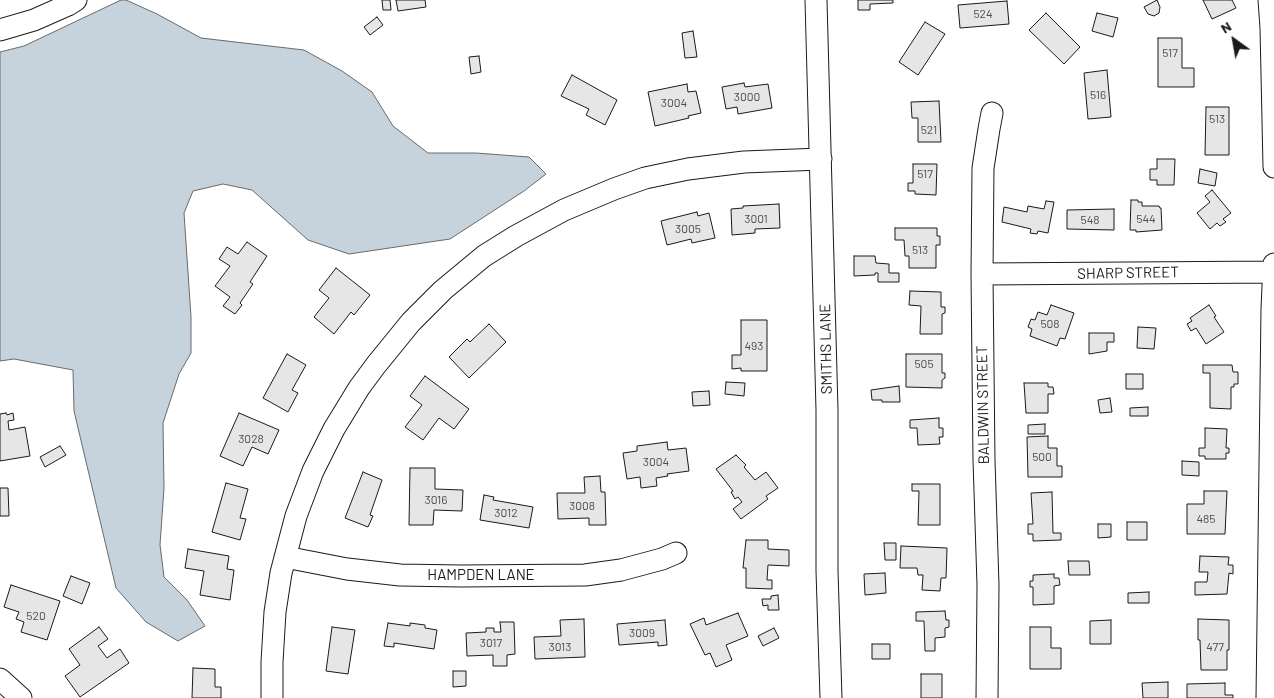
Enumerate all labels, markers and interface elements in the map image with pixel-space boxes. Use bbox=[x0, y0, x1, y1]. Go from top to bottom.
house number: 524 bbox=[973, 7, 993, 21]
north arrow bbox=[1209, 15, 1259, 65]
text: N bbox=[1217, 17, 1234, 37]
house number: 517 bbox=[1162, 46, 1178, 60]
house number: 516 bbox=[1090, 88, 1106, 102]
house number: 3000 bbox=[734, 90, 760, 104]
house number: 3004 bbox=[661, 96, 687, 110]
house number: 513 bbox=[1209, 112, 1225, 126]
house number: 521 bbox=[921, 123, 937, 137]
house number: 517 bbox=[917, 167, 933, 181]
house number: 3001 bbox=[744, 212, 768, 226]
house number: 544 bbox=[1136, 212, 1156, 226]
house number: 548 bbox=[1080, 213, 1100, 227]
house number: 3005 bbox=[675, 222, 701, 236]
house number: 513 bbox=[912, 243, 928, 257]
street label: SHARP STREET bbox=[1077, 263, 1179, 283]
street label: SMITHS LANE bbox=[816, 303, 836, 395]
house number: 508 bbox=[1040, 317, 1060, 331]
house number: 493 bbox=[744, 339, 764, 353]
street label: BALDWIN STREET bbox=[973, 346, 993, 464]
house number: 505 bbox=[914, 357, 934, 371]
house number: 3028 bbox=[238, 432, 264, 446]
house number: 500 bbox=[1032, 450, 1052, 464]
house number: 3004 bbox=[643, 455, 669, 469]
house number: 3016 bbox=[424, 493, 448, 507]
house number: 3008 bbox=[569, 499, 595, 513]
house number: 3012 bbox=[494, 506, 518, 520]
house number: 485 bbox=[1196, 512, 1216, 526]
street label: HAMPDEN LANE bbox=[427, 566, 535, 584]
house number: 520 bbox=[26, 609, 46, 623]
house number: 3009 bbox=[629, 626, 655, 640]
house number: 3017 bbox=[480, 636, 502, 650]
house number: 3013 bbox=[548, 640, 572, 654]
house number: 477 bbox=[1206, 640, 1224, 654]

